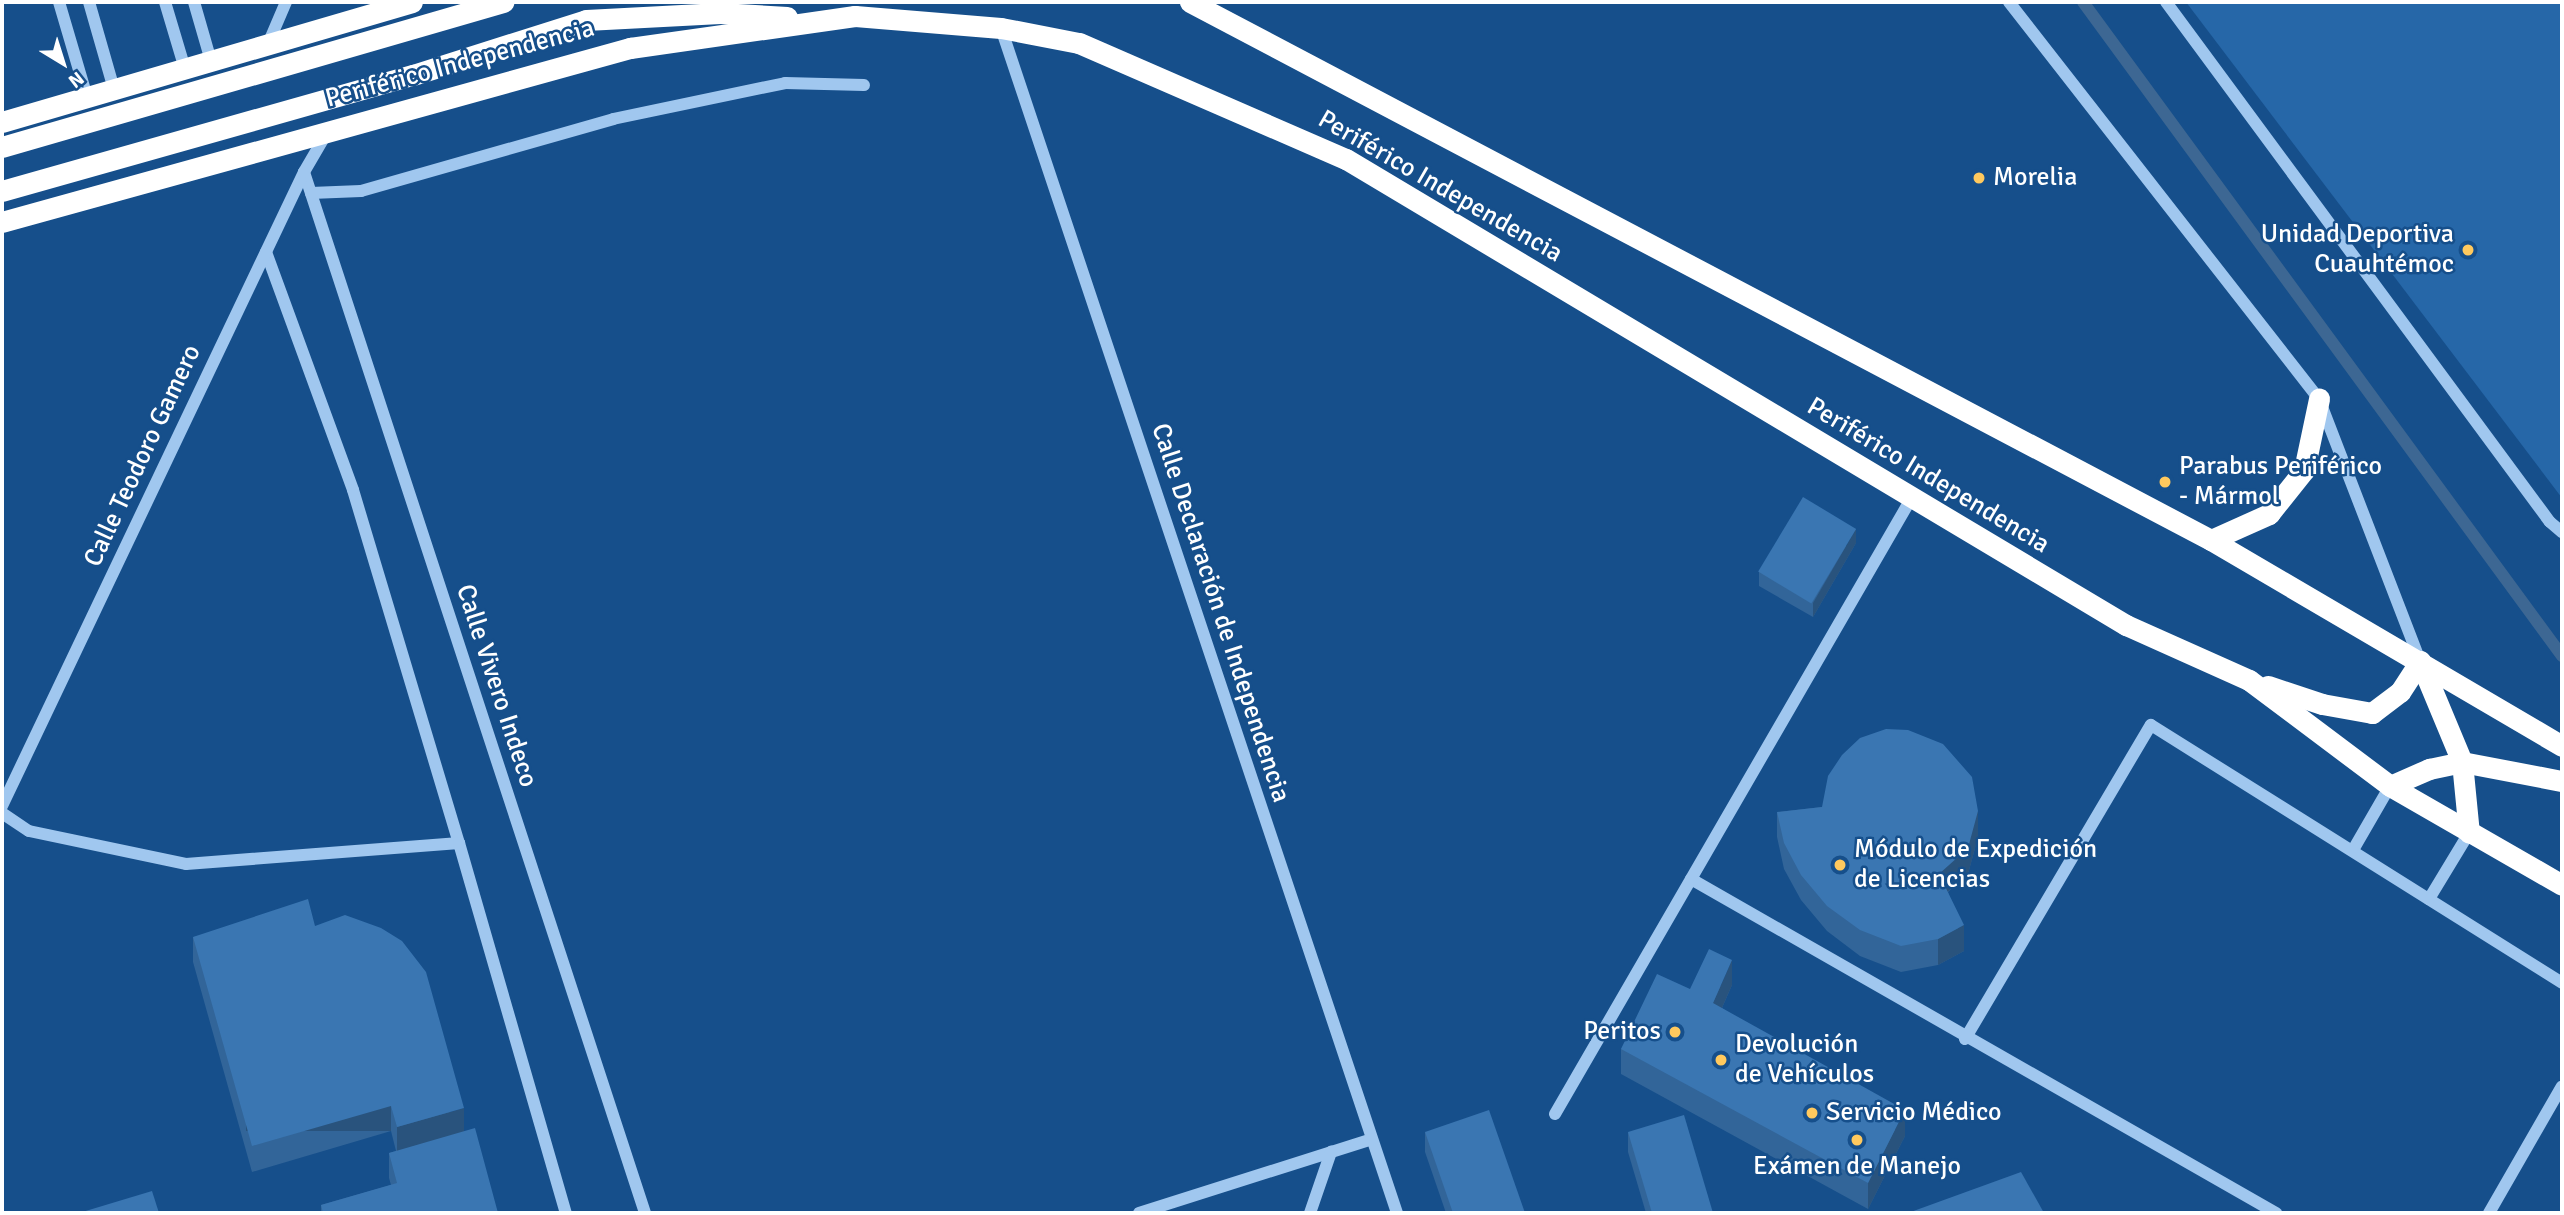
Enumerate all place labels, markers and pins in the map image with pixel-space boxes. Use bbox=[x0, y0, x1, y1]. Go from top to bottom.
place label: Morelia bbox=[1993, 162, 2077, 194]
marker: Morelia bbox=[1971, 170, 1987, 186]
place label: Unidad Deportiva Cuauhtémoc bbox=[2261, 219, 2454, 280]
marker: Unidad Deportiva Cuauhtémoc bbox=[2460, 242, 2476, 258]
place label: Parabus Periférico - Mármol bbox=[2179, 451, 2382, 512]
marker: Parabus Periférico - Mármol bbox=[2157, 474, 2173, 490]
place label: Módulo de Expedición de Licencias bbox=[1854, 834, 2097, 896]
marker: Módulo de Expedición de Licencias bbox=[1832, 857, 1848, 873]
place label: Peritos bbox=[1583, 1016, 1661, 1048]
marker: Peritos bbox=[1667, 1024, 1683, 1040]
place label: Devolución de Vehículos bbox=[1735, 1029, 1874, 1090]
marker: Devolución de Vehículos bbox=[1713, 1052, 1729, 1068]
place label: Servicio Médico bbox=[1826, 1097, 2002, 1129]
marker: Servicio Médico bbox=[1804, 1105, 1820, 1121]
marker: Exámen de Manejo bbox=[1849, 1132, 1865, 1148]
place label: Exámen de Manejo bbox=[1753, 1151, 1961, 1183]

